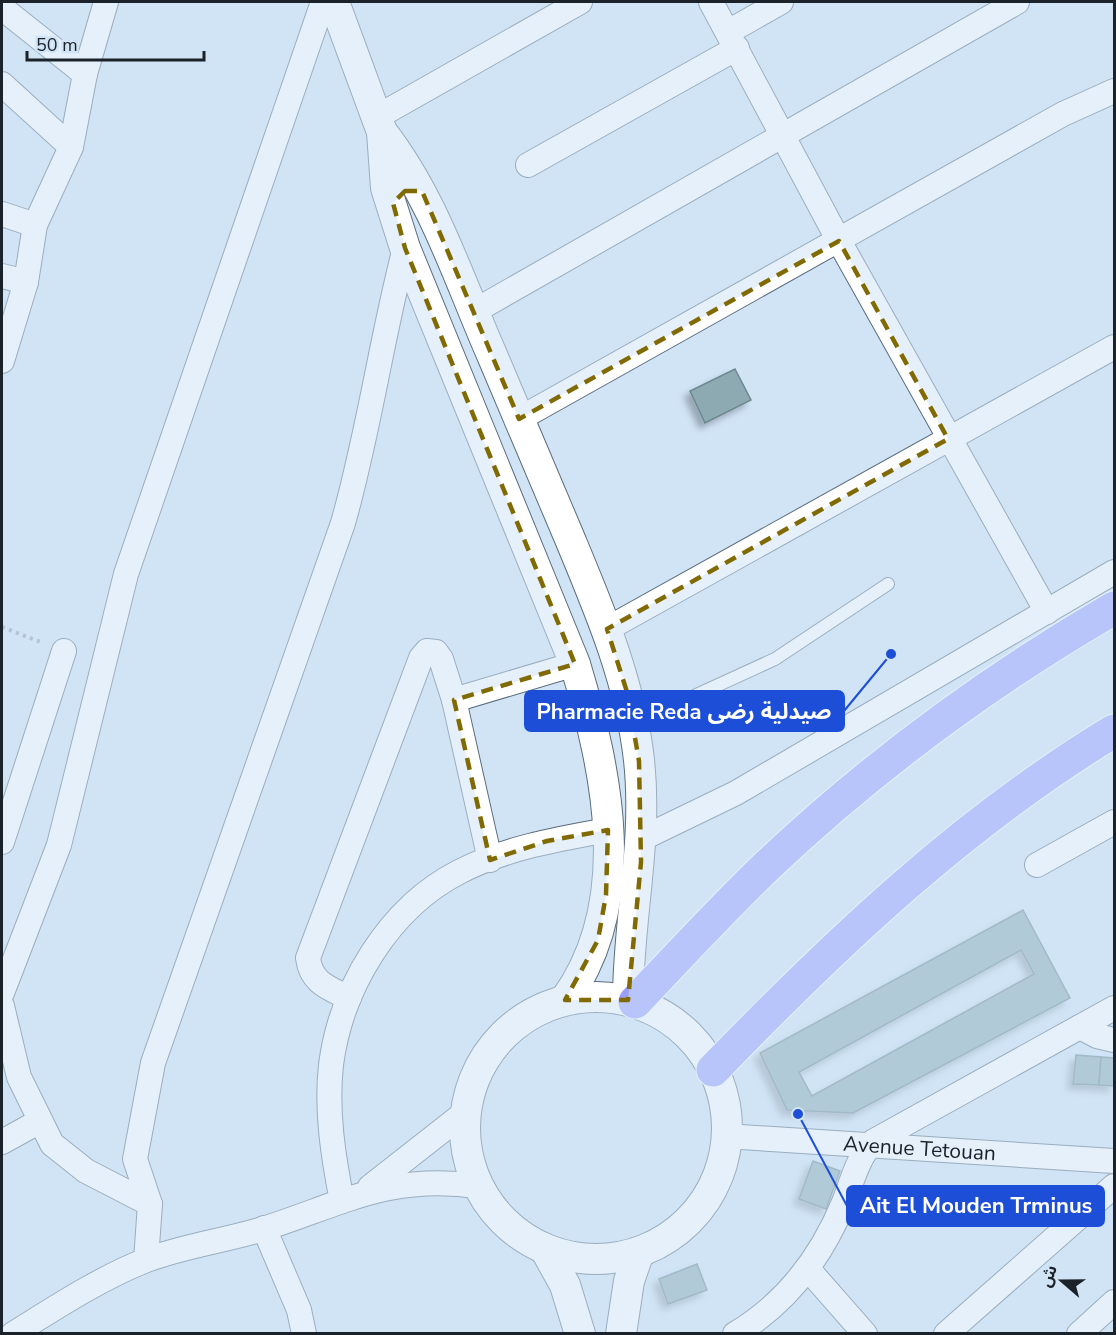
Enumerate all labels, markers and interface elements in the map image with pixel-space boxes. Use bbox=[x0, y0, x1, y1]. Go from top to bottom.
scale bar bbox=[27, 24, 204, 62]
text: 50 m bbox=[36, 33, 78, 57]
callout: Pharmacie Reda صيدلية رضى bbox=[525, 691, 844, 731]
text: Pharmacie Reda صيدلية رضى bbox=[536, 697, 832, 727]
street label: Avenue Tetouan bbox=[842, 1130, 997, 1167]
callout: Ait El Mouden Trminus bbox=[847, 1186, 1104, 1226]
text: Ait El Mouden Trminus bbox=[860, 1191, 1092, 1221]
north arrow bbox=[1032, 1251, 1092, 1311]
text: ش bbox=[1035, 1262, 1063, 1290]

